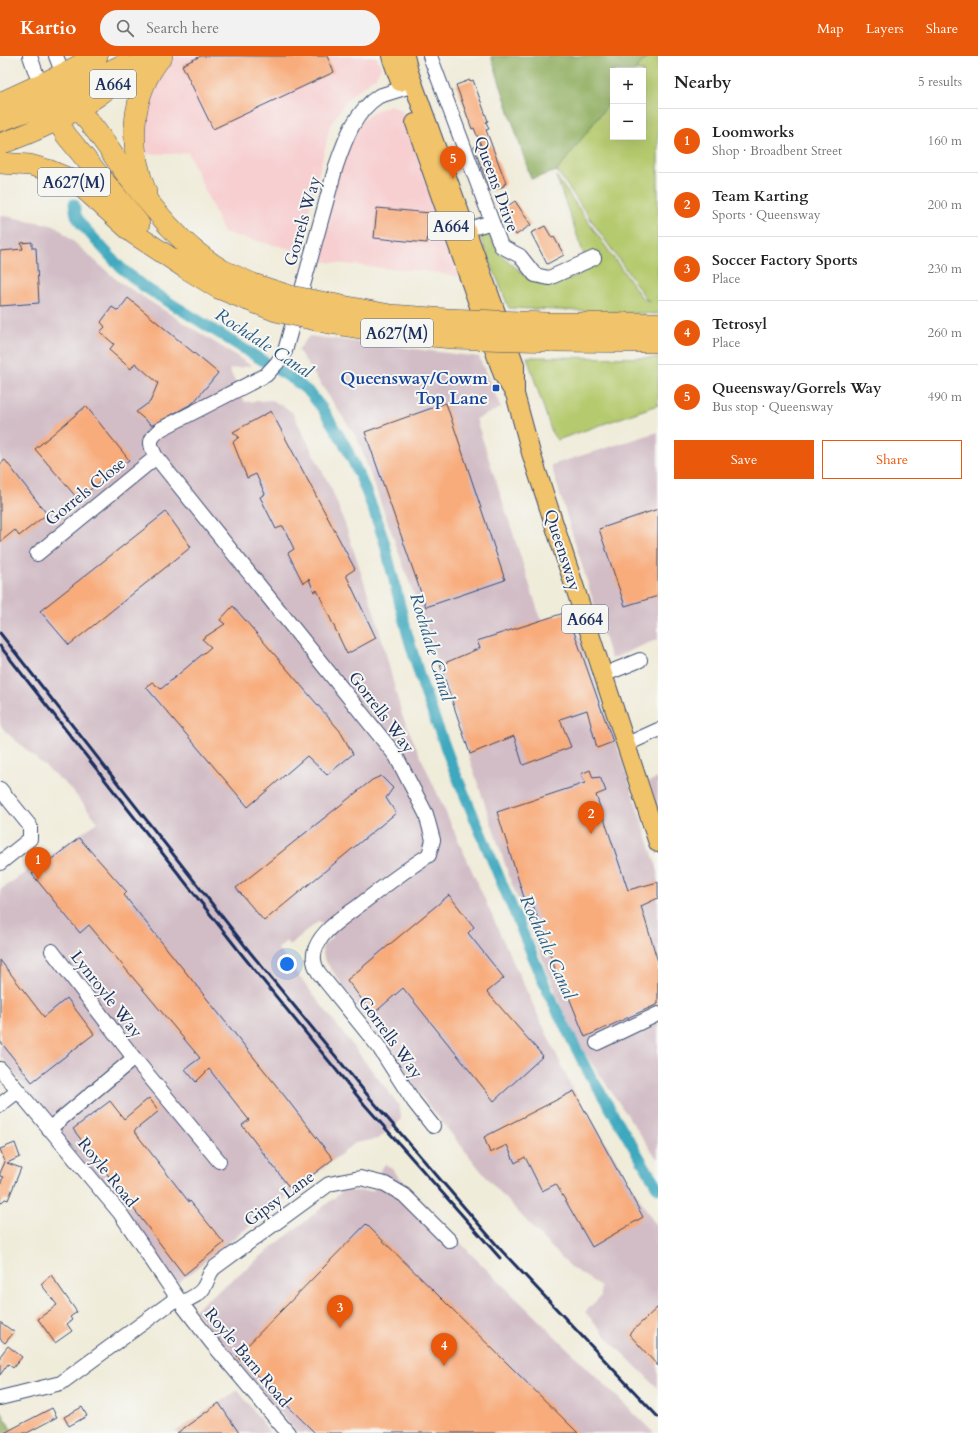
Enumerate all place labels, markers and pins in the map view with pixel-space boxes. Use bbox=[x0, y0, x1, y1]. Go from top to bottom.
pin: 5 bbox=[440, 146, 466, 179]
place label: Queensway/Cowm Top Lane bbox=[340, 367, 488, 410]
marker: Queensway/Cowm Top Lane bbox=[491, 383, 501, 393]
pin: 2 bbox=[578, 801, 604, 834]
pin: 1 bbox=[25, 847, 51, 880]
pin: 3 bbox=[327, 1295, 353, 1328]
pin: 4 bbox=[431, 1333, 457, 1366]

